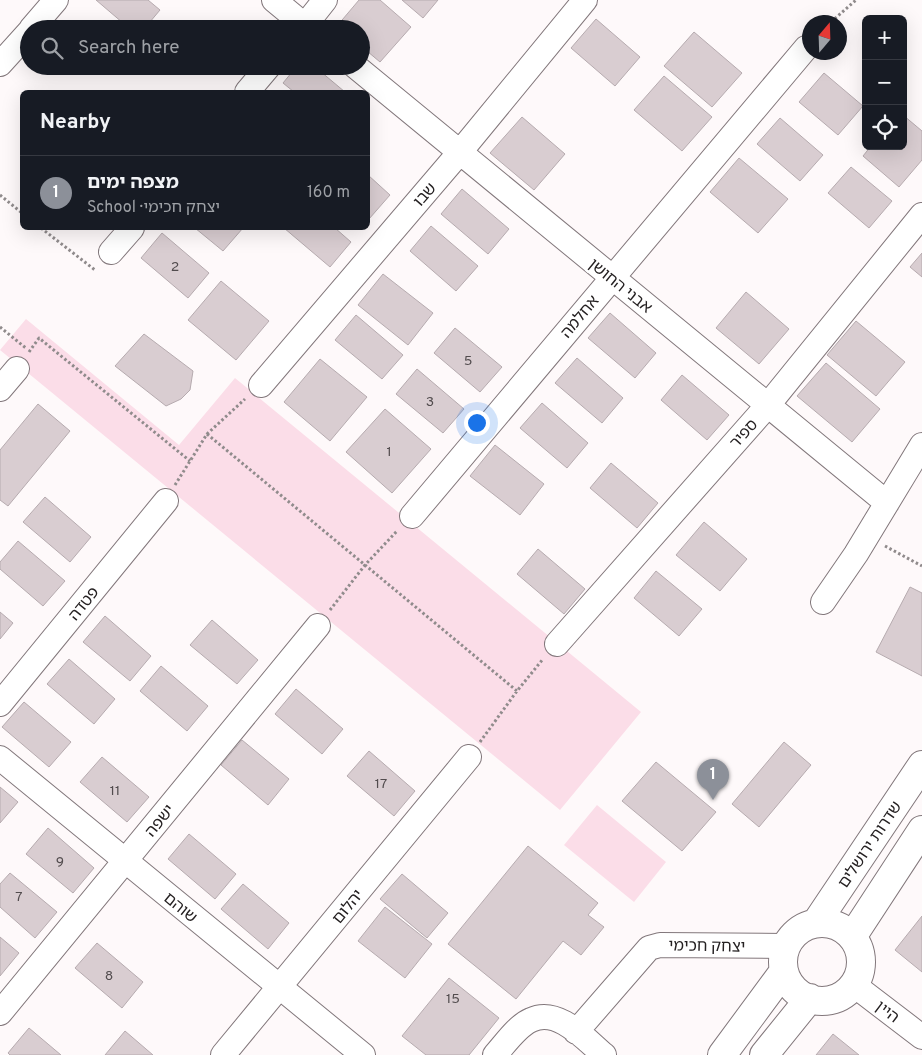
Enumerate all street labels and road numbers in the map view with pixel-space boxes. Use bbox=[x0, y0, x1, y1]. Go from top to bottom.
street label: שבו bbox=[410, 179, 441, 211]
street label: אבני החושן bbox=[584, 255, 656, 318]
street label: אחלמה bbox=[557, 292, 604, 343]
street label: ספיר bbox=[726, 416, 763, 453]
street label: פטדה bbox=[65, 583, 104, 625]
street label: שדרות ירושלים bbox=[834, 798, 907, 892]
street label: ישפה bbox=[141, 801, 180, 842]
street label: יהלום bbox=[329, 886, 368, 928]
street label: שוהם bbox=[159, 889, 201, 928]
street label: יצחק חכימי bbox=[668, 936, 745, 958]
street label: היין bbox=[871, 997, 903, 1028]

